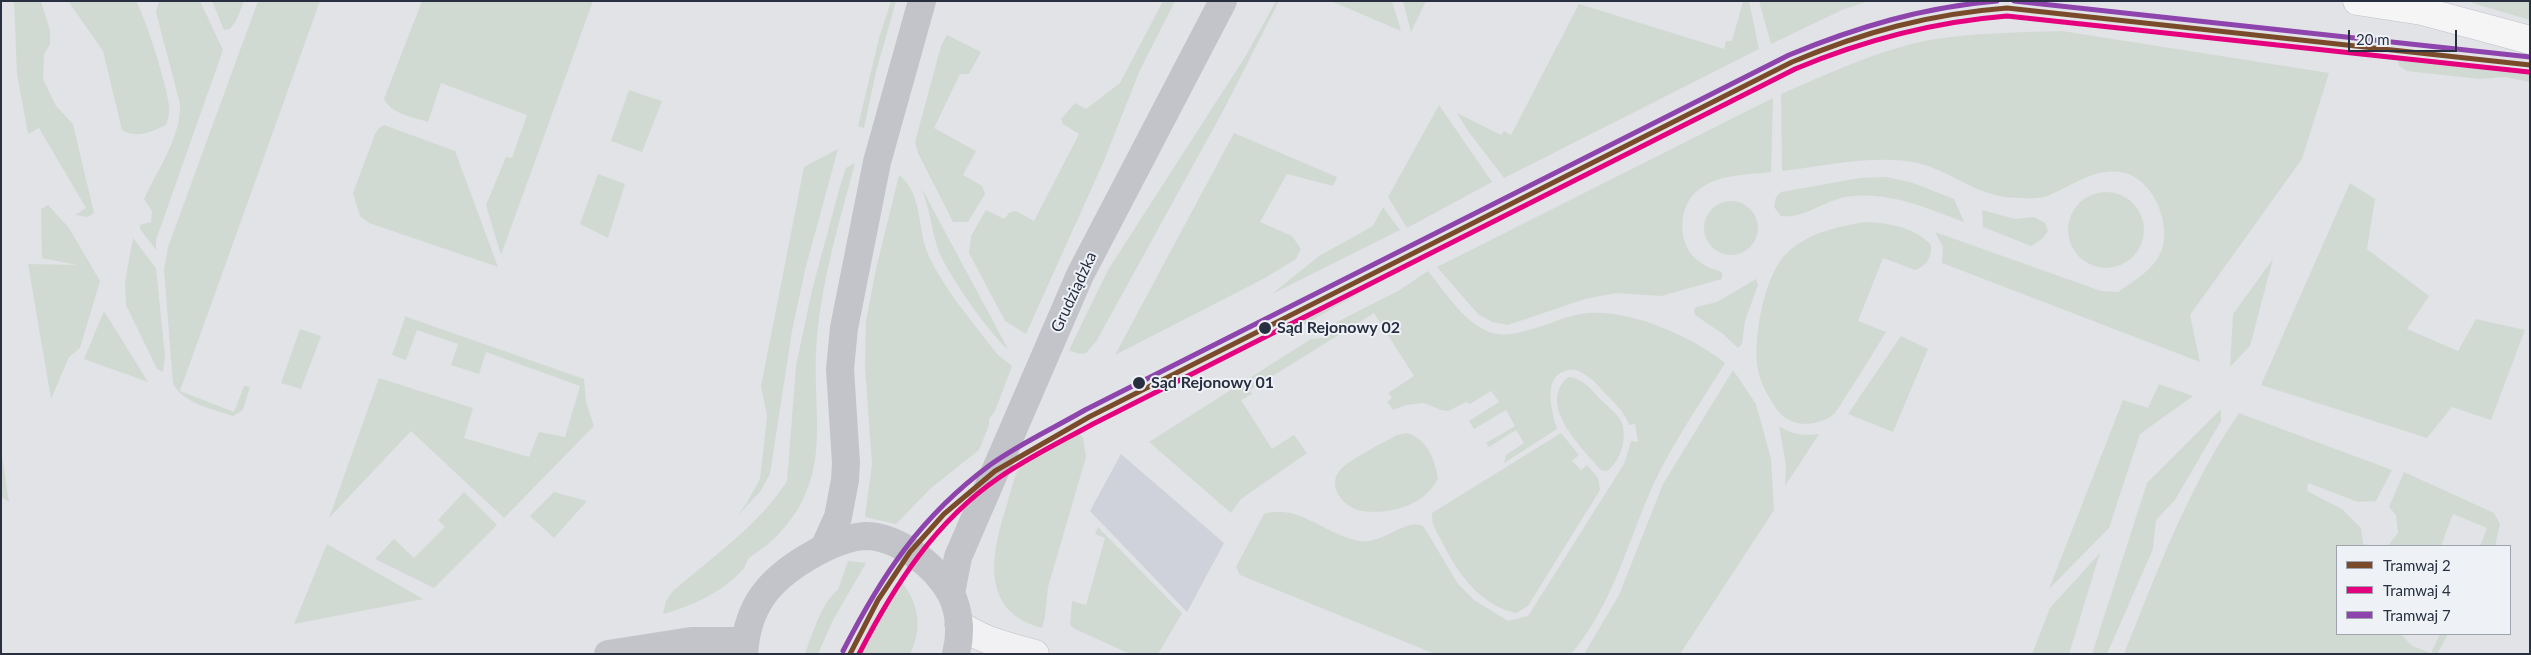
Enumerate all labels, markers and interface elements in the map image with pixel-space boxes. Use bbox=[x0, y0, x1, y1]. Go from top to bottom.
scale bar bbox=[2351, 20, 2460, 52]
text: 20 m bbox=[2356, 30, 2390, 48]
street label: Grudziądzka bbox=[1047, 249, 1101, 335]
place label: Sąd Rejonowy 02 bbox=[1277, 318, 1400, 338]
marker: Sąd Rejonowy 02 bbox=[1257, 320, 1273, 336]
place label: Sąd Rejonowy 01 bbox=[1151, 373, 1274, 393]
marker: Sąd Rejonowy 01 bbox=[1131, 375, 1147, 391]
legend bbox=[2336, 545, 2511, 635]
text: Tramwaj 2 bbox=[2383, 556, 2451, 574]
text: Tramwaj 4 bbox=[2383, 581, 2451, 599]
text: Tramwaj 7 bbox=[2383, 606, 2451, 624]

